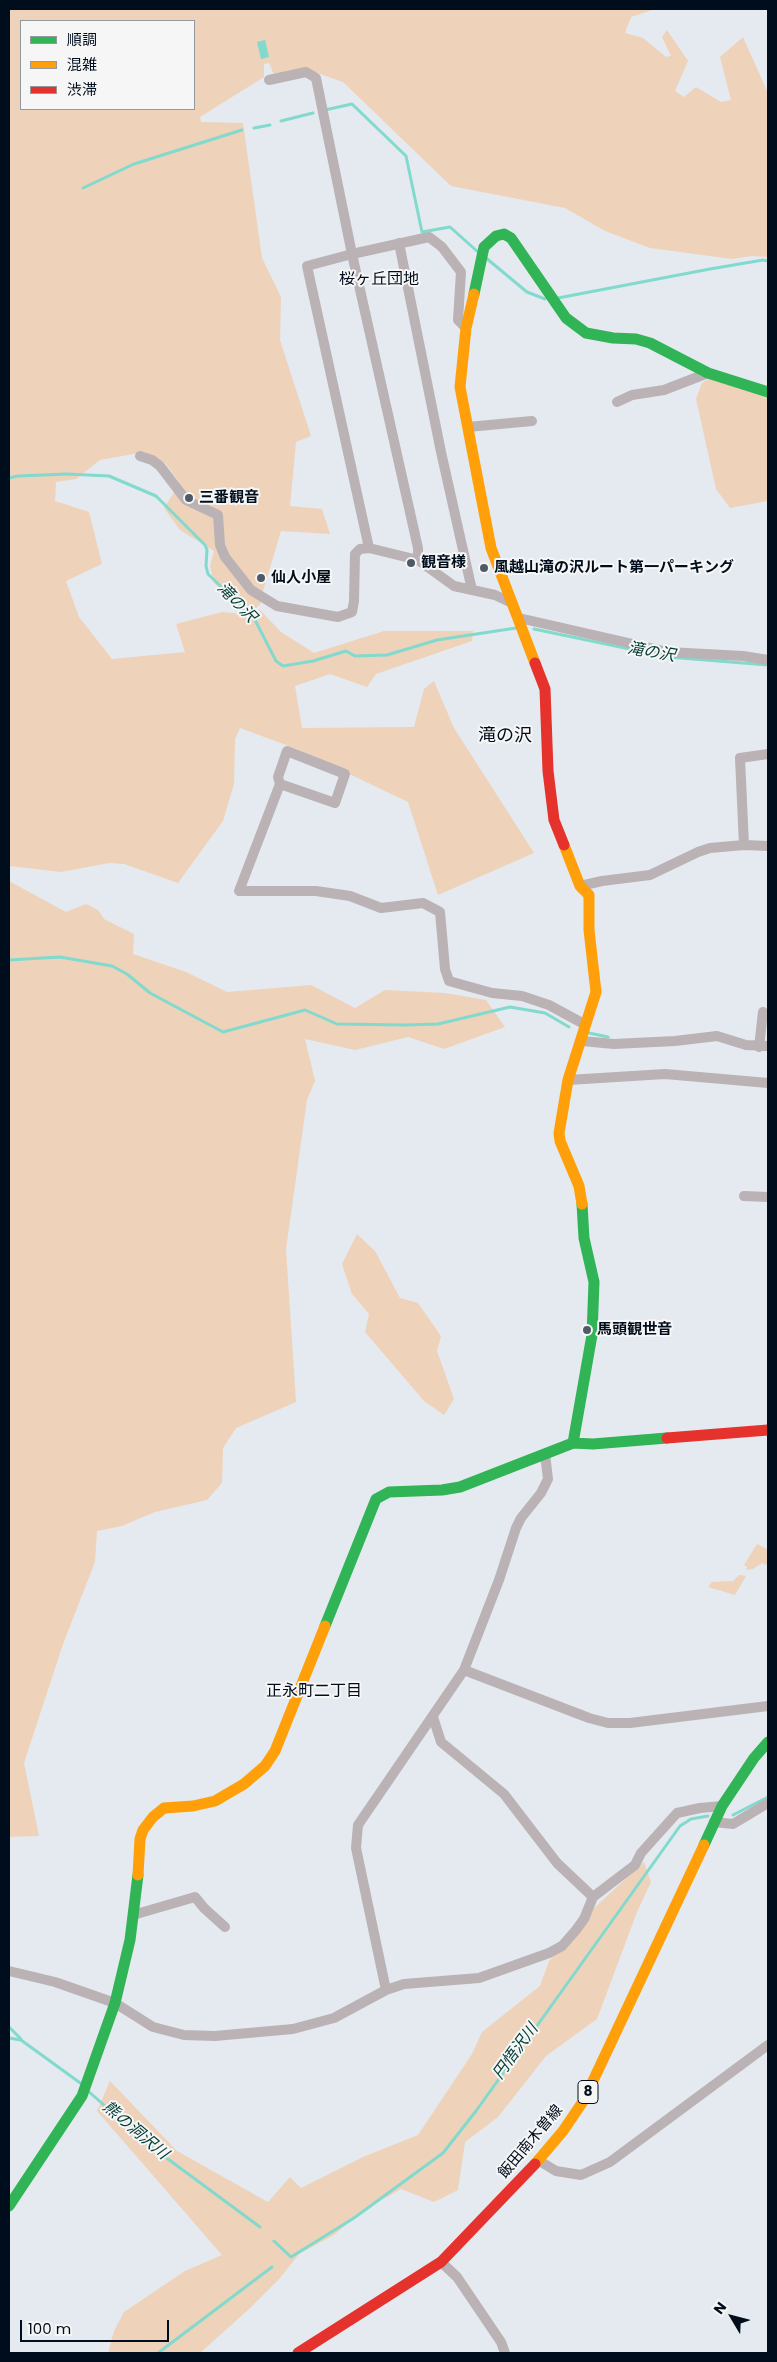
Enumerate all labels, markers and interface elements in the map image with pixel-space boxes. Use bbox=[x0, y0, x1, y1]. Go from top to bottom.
legend bbox=[20, 20, 195, 110]
text: 順調 bbox=[67, 29, 97, 50]
text: 混雑 bbox=[67, 54, 97, 75]
text: 渋滞 bbox=[67, 79, 97, 100]
district label: 桜ヶ丘団地 bbox=[339, 270, 419, 290]
place label: 三番観音 bbox=[199, 489, 259, 507]
marker: 三番観音 bbox=[183, 492, 195, 504]
place label: 観音様 bbox=[421, 554, 466, 572]
marker: 観音様 bbox=[405, 557, 417, 569]
place label: 風越山滝の沢ルート第一パーキング bbox=[494, 559, 734, 577]
marker: 風越山滝の沢ルート第一パーキング bbox=[478, 562, 490, 574]
place label: 仙人小屋 bbox=[271, 569, 331, 587]
marker: 仙人小屋 bbox=[255, 572, 267, 584]
water label: 滝の沢 bbox=[212, 579, 260, 627]
water label: 滝の沢 bbox=[626, 639, 676, 667]
district label: 滝の沢 bbox=[478, 725, 532, 747]
place label: 馬頭観世音 bbox=[597, 1321, 672, 1339]
marker: 馬頭観世音 bbox=[581, 1324, 593, 1336]
district label: 正永町二丁目 bbox=[266, 1682, 362, 1702]
water label: 円悟沢川 bbox=[489, 2020, 543, 2084]
road number: 8 bbox=[578, 2080, 598, 2104]
water label: 熊の洞沢川 bbox=[98, 2098, 172, 2164]
street label: 飯田南木曽線 bbox=[495, 2102, 567, 2182]
north arrow bbox=[707, 2292, 757, 2342]
text: N bbox=[709, 2298, 731, 2318]
scale bar bbox=[22, 2310, 171, 2342]
text: 100 m bbox=[28, 2318, 71, 2339]

